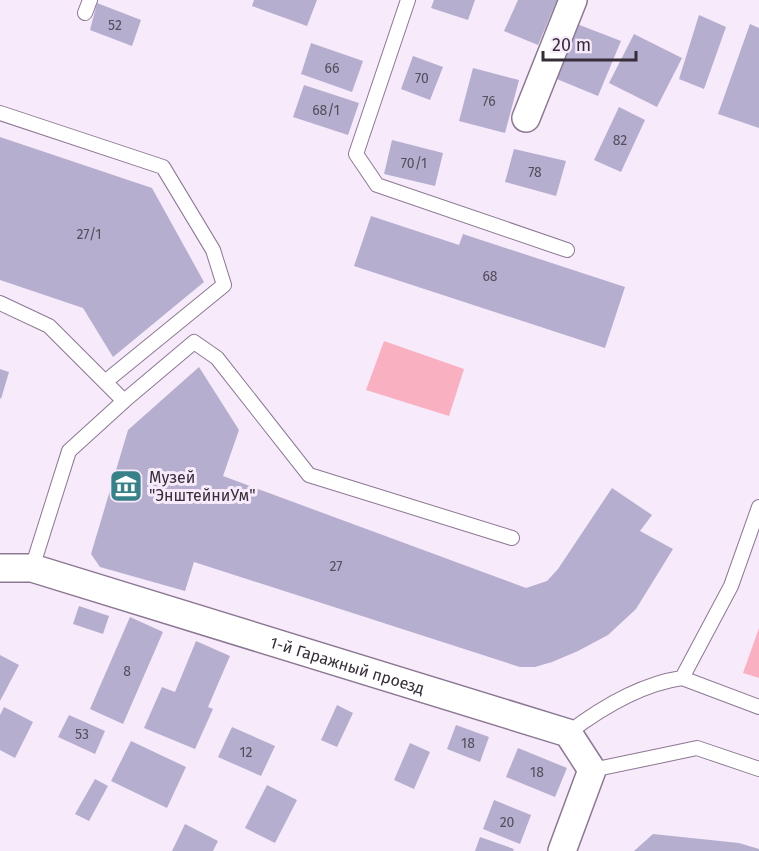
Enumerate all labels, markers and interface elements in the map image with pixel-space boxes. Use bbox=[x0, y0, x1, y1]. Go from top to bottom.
house number: 52 bbox=[108, 17, 122, 34]
scale bar bbox=[543, 24, 636, 62]
text: 20 m bbox=[552, 34, 591, 56]
house number: 66 bbox=[325, 60, 339, 77]
house number: 70 bbox=[415, 70, 429, 87]
house number: 76 bbox=[482, 93, 496, 110]
house number: 68/1 bbox=[312, 102, 340, 119]
house number: 82 bbox=[613, 132, 627, 149]
house number: 70/1 bbox=[401, 155, 427, 172]
house number: 78 bbox=[528, 164, 542, 181]
house number: 27/1 bbox=[77, 226, 101, 243]
house number: 68 bbox=[482, 268, 498, 285]
museum icon: Музей "ЭнштейниУм" bbox=[108, 468, 144, 504]
place label: Музей "ЭнштейниУм" bbox=[149, 468, 256, 505]
house number: 27 bbox=[329, 558, 343, 575]
street label: 1-й Гаражный проезд bbox=[268, 633, 427, 698]
house number: 8 bbox=[123, 663, 131, 680]
house number: 53 bbox=[75, 726, 89, 743]
house number: 18 bbox=[461, 735, 475, 752]
house number: 12 bbox=[240, 744, 253, 761]
house number: 18 bbox=[530, 764, 544, 781]
house number: 20 bbox=[500, 814, 515, 831]

